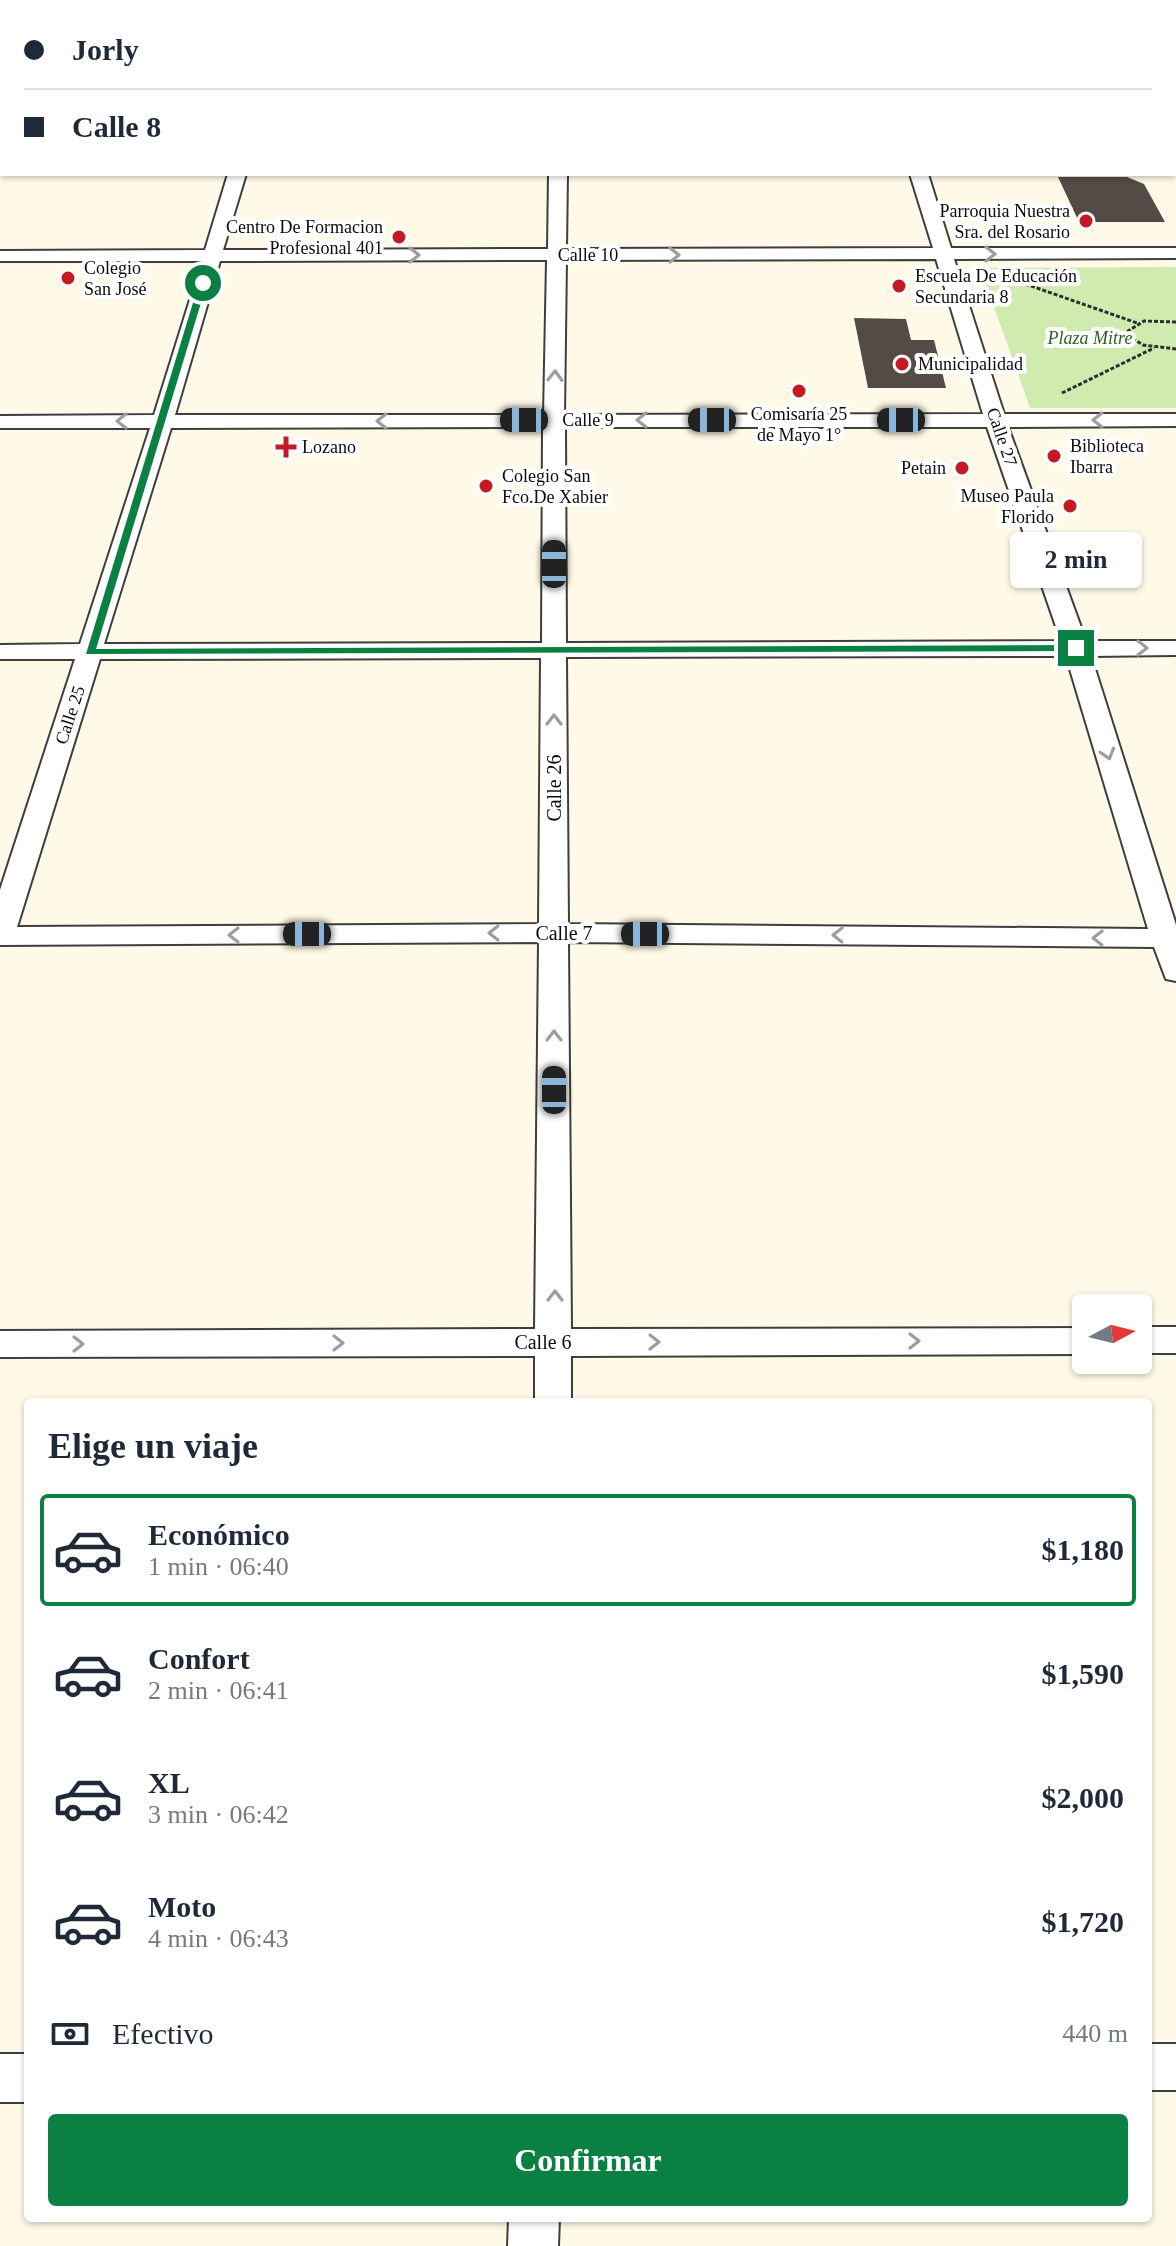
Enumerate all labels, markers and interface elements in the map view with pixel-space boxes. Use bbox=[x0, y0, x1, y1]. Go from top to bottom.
text: Jorly bbox=[72, 33, 139, 66]
text: Calle 8 bbox=[72, 110, 161, 143]
place label: Parroquia Nuestra Sra. del Rosario bbox=[940, 201, 1070, 242]
marker: Parroquia Nuestra Sra. del Rosario bbox=[1077, 212, 1095, 230]
place label: Centro De Formacion Profesional 401 bbox=[226, 217, 383, 258]
marker: Centro De Formacion Profesional 401 bbox=[390, 228, 408, 246]
street label: Calle 10 bbox=[558, 245, 618, 265]
one-way arrow bbox=[984, 245, 997, 263]
one-way arrow bbox=[408, 246, 421, 264]
one-way arrow bbox=[668, 246, 681, 264]
place label: Colegio San José bbox=[84, 258, 147, 299]
route start bbox=[185, 265, 221, 301]
place label: Escuela De Educación Secundaria 8 bbox=[915, 266, 1077, 307]
marker: Colegio San José bbox=[59, 269, 77, 287]
marker: Escuela De Educación Secundaria 8 bbox=[890, 277, 908, 295]
park label: Plaza Mitre bbox=[1047, 328, 1132, 348]
place label: Municipalidad bbox=[918, 354, 1023, 374]
marker: Municipalidad bbox=[893, 355, 911, 373]
one-way arrow bbox=[547, 369, 564, 382]
marker: Comisaría 25 de Mayo 1° bbox=[790, 382, 808, 400]
place label: Comisaría 25 de Mayo 1° bbox=[751, 404, 847, 445]
street label: Calle 27 bbox=[983, 405, 1021, 469]
car bbox=[500, 408, 548, 432]
car bbox=[688, 408, 736, 432]
car bbox=[877, 408, 925, 432]
street label: Calle 9 bbox=[562, 410, 614, 430]
one-way arrow bbox=[635, 411, 648, 429]
one-way arrow bbox=[1091, 411, 1104, 429]
one-way arrow bbox=[375, 412, 388, 430]
one-way arrow bbox=[115, 413, 128, 430]
place label: Biblioteca Ibarra bbox=[1070, 436, 1144, 477]
place label: Lozano bbox=[302, 437, 356, 457]
marker: Lozano bbox=[277, 438, 295, 456]
marker: Biblioteca Ibarra bbox=[1045, 447, 1063, 465]
place label: Petain bbox=[901, 458, 946, 478]
marker: Petain bbox=[953, 459, 971, 477]
place label: Colegio San Fco.De Xabier bbox=[502, 466, 608, 507]
marker: Colegio San Fco.De Xabier bbox=[477, 477, 495, 495]
place label: Museo Paula Florido bbox=[961, 486, 1054, 527]
marker: Museo Paula Florido bbox=[1061, 497, 1079, 515]
callout: 2 min bbox=[1010, 532, 1142, 588]
car bbox=[542, 540, 566, 588]
text: 2 min bbox=[1045, 545, 1107, 574]
route end bbox=[1058, 630, 1094, 666]
one-way arrow bbox=[1136, 639, 1149, 657]
street label: Calle 25 bbox=[51, 683, 89, 747]
one-way arrow bbox=[545, 713, 563, 726]
one-way arrow bbox=[1099, 747, 1115, 760]
street label: Calle 26 bbox=[543, 754, 565, 822]
car bbox=[283, 922, 331, 946]
street label: Calle 7 bbox=[535, 922, 593, 944]
car bbox=[621, 922, 669, 946]
one-way arrow bbox=[487, 924, 500, 942]
one-way arrow bbox=[227, 926, 240, 944]
one-way arrow bbox=[831, 926, 844, 944]
one-way arrow bbox=[1091, 929, 1104, 947]
one-way arrow bbox=[545, 1029, 563, 1042]
car bbox=[542, 1066, 566, 1114]
one-way arrow bbox=[546, 1289, 564, 1302]
north arrow bbox=[1072, 1294, 1152, 1374]
map controls bbox=[1072, 1294, 1152, 1374]
street label: Calle 6 bbox=[514, 1331, 572, 1353]
one-way arrow bbox=[908, 1332, 921, 1350]
one-way arrow bbox=[648, 1333, 661, 1351]
one-way arrow bbox=[332, 1334, 345, 1352]
one-way arrow bbox=[72, 1335, 85, 1353]
text: Elige un viaje bbox=[48, 1426, 258, 1466]
icon: car bbox=[52, 1514, 124, 1586]
text: Económico bbox=[148, 1518, 290, 1551]
text: $1,180 bbox=[1042, 1533, 1124, 1566]
text: 1 min · 06:40 bbox=[148, 1552, 289, 1581]
icon: car bbox=[52, 1638, 124, 1710]
text: Confort bbox=[148, 1642, 250, 1675]
text: $1,590 bbox=[1042, 1657, 1124, 1690]
text: 2 min · 06:41 bbox=[148, 1676, 289, 1705]
icon: car bbox=[52, 1762, 124, 1834]
text: XL bbox=[148, 1766, 190, 1799]
text: $2,000 bbox=[1042, 1781, 1124, 1814]
text: 3 min · 06:42 bbox=[148, 1800, 289, 1829]
icon: car bbox=[52, 1886, 124, 1958]
text: Moto bbox=[148, 1890, 216, 1923]
text: $1,720 bbox=[1042, 1905, 1124, 1938]
text: 4 min · 06:43 bbox=[148, 1924, 289, 1953]
icon: cash bbox=[48, 2012, 92, 2056]
text: Efectivo bbox=[112, 2017, 214, 2050]
text: 440 m bbox=[1062, 2019, 1128, 2048]
button: Confirmar bbox=[48, 2114, 1128, 2206]

